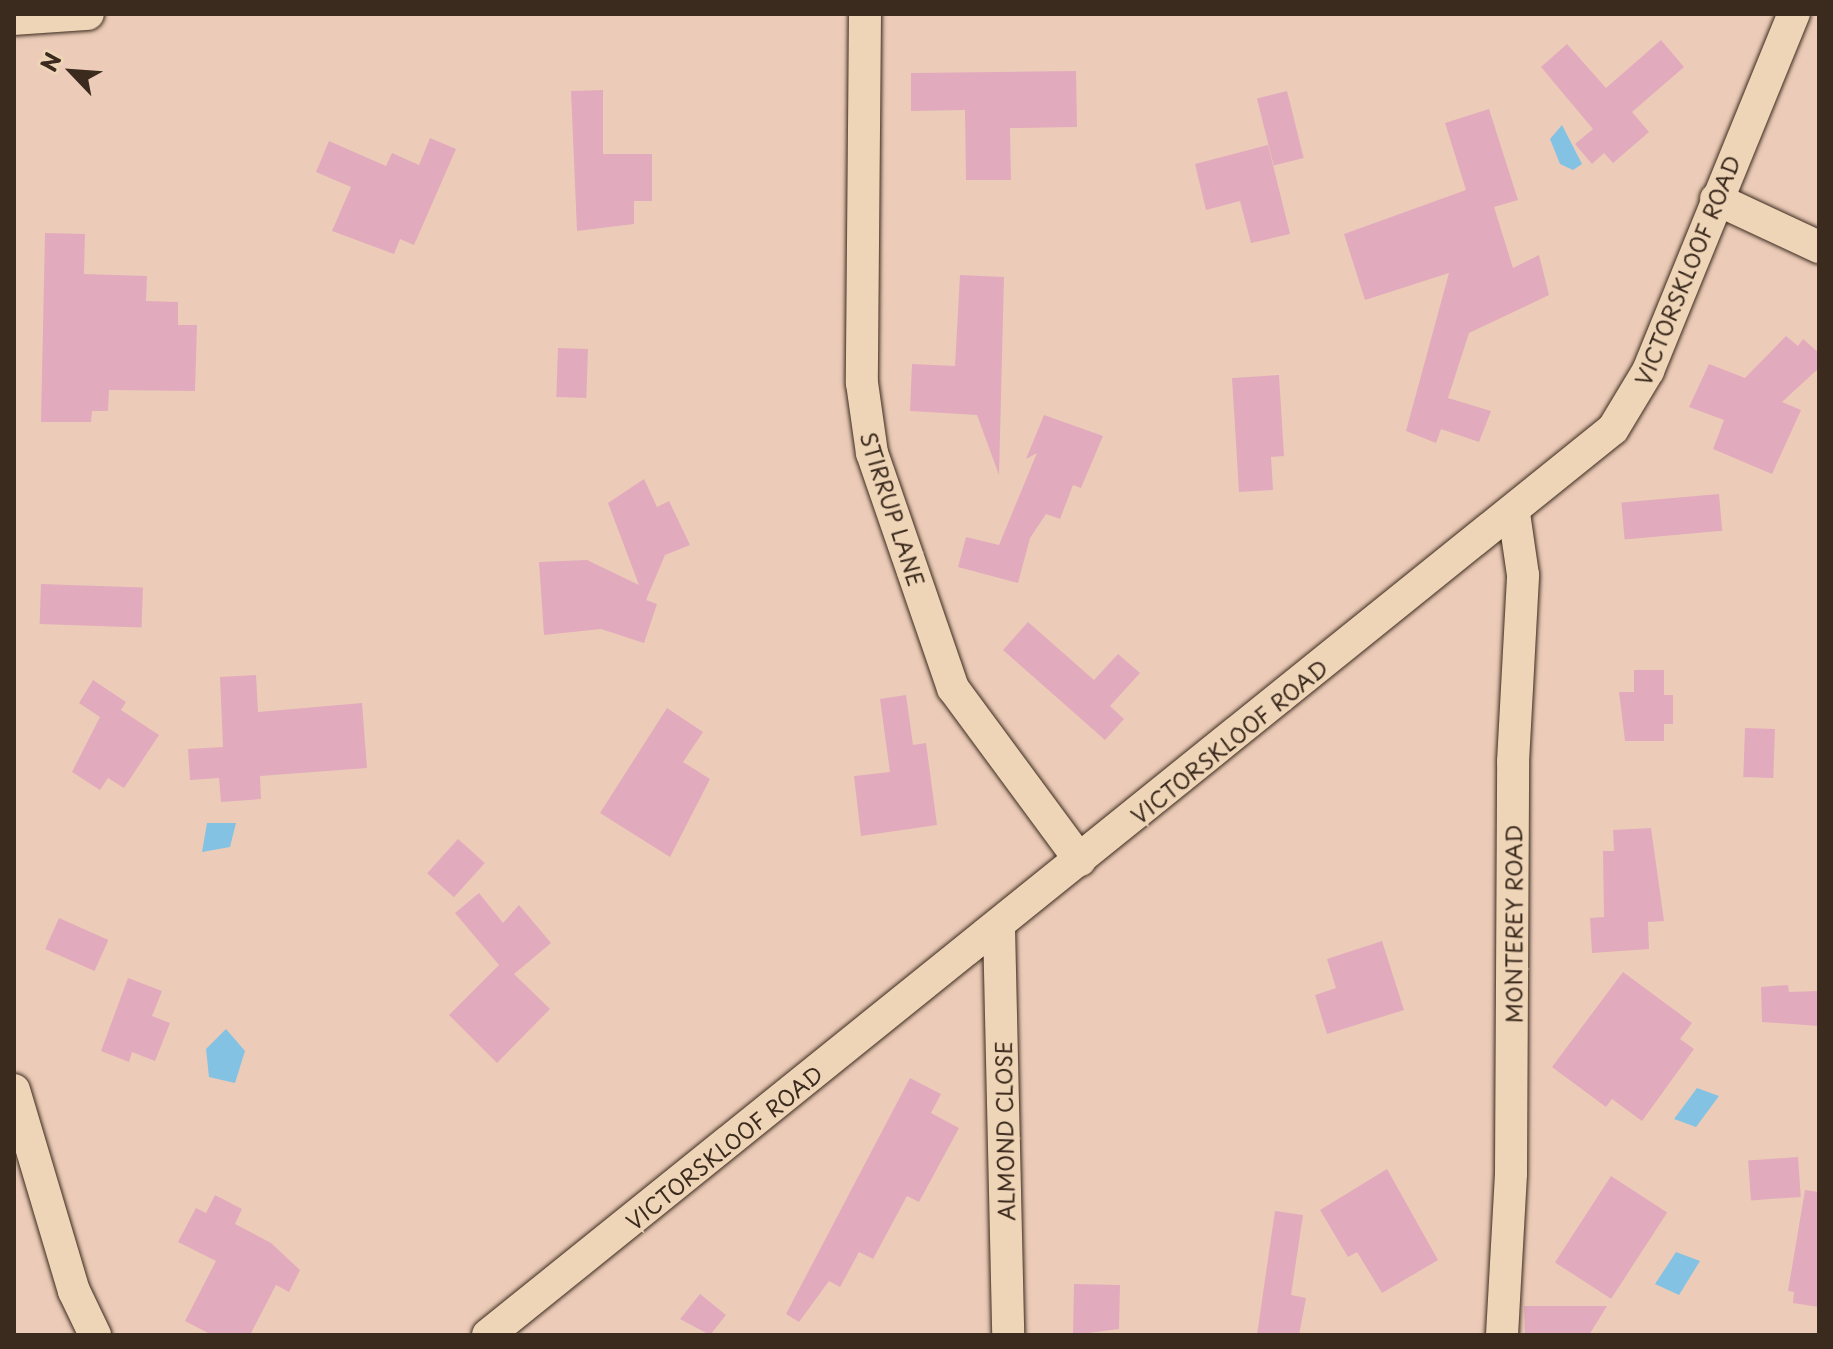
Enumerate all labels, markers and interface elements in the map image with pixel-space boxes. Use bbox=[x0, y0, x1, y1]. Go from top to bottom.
north arrow bbox=[32, 32, 112, 112]
text: N bbox=[31, 47, 68, 77]
street label: VICTORSKLOOF ROAD bbox=[1629, 151, 1745, 389]
street label: STIRRUP LANE bbox=[855, 428, 931, 590]
street label: VICTORSKLOOF ROAD bbox=[1125, 654, 1333, 828]
street label: MONTEREY ROAD bbox=[1500, 824, 1526, 1024]
street label: ALMOND CLOSE bbox=[989, 1040, 1019, 1222]
street label: VICTORSKLOOF ROAD bbox=[620, 1060, 828, 1234]

